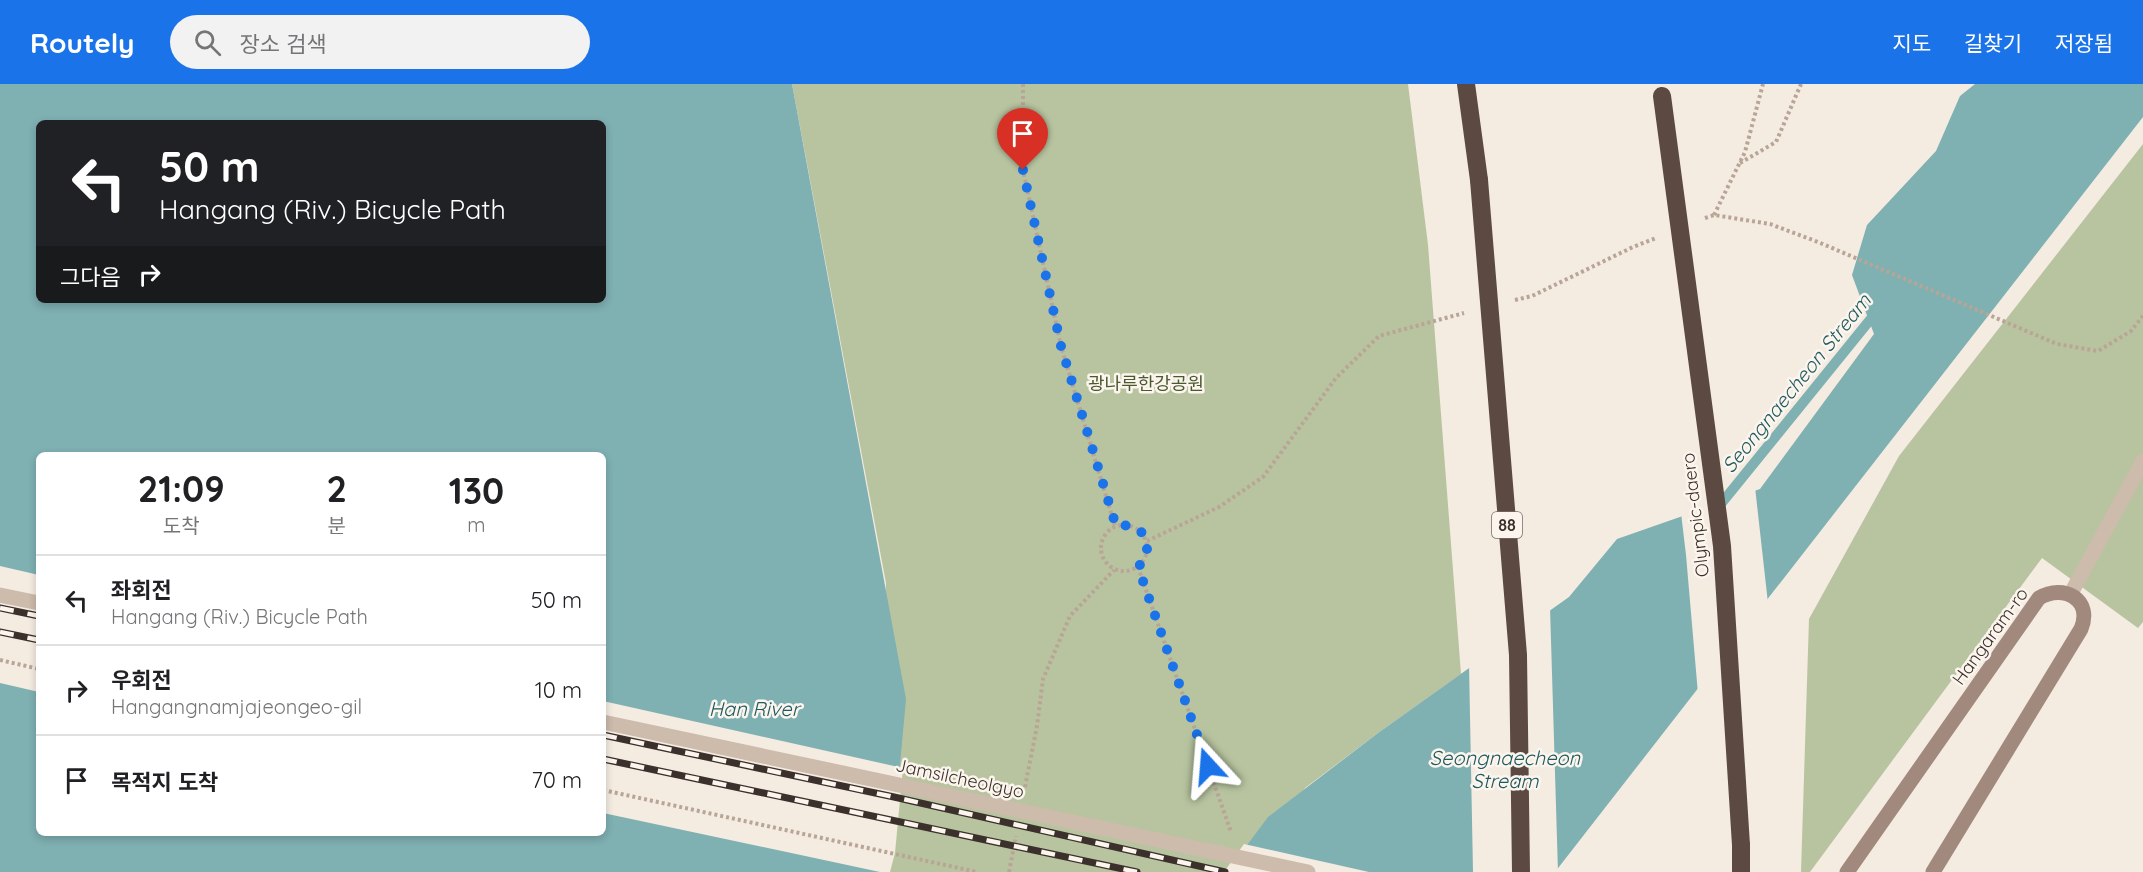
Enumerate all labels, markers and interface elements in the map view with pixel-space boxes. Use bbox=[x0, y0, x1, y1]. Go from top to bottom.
search box bbox=[170, 15, 590, 69]
text: Routely bbox=[30, 25, 134, 60]
icon: search bbox=[191, 26, 224, 59]
text: 장소 검색 bbox=[239, 30, 326, 58]
text: 지도 bbox=[1892, 30, 1931, 56]
text: 길찾기 bbox=[1964, 30, 2022, 56]
text: 저장됨 bbox=[2055, 30, 2113, 56]
pin bbox=[997, 108, 1048, 170]
icon: arrive bbox=[1006, 117, 1039, 150]
text: 50 m bbox=[159, 140, 259, 193]
icon: left bbox=[60, 144, 138, 222]
text: Hangang (Riv.) Bicycle Path bbox=[159, 192, 506, 226]
icon: right bbox=[133, 258, 166, 291]
text: 그다음 bbox=[60, 263, 121, 291]
water label: Seongnaecheon Stream bbox=[1716, 288, 1876, 477]
park label: 광나루한강공원 bbox=[1088, 372, 1204, 395]
street label: Olympic-daero bbox=[1676, 452, 1714, 578]
text: 21:09 bbox=[138, 466, 225, 511]
text: 2 bbox=[326, 466, 347, 511]
text: 130 bbox=[449, 468, 504, 513]
text: m bbox=[467, 512, 486, 537]
road number: 88 bbox=[1492, 512, 1522, 538]
text: 도착 bbox=[163, 513, 200, 538]
text: 분 bbox=[328, 513, 346, 538]
text: 좌회전 bbox=[111, 576, 172, 604]
street label: Hangaram-ro bbox=[1947, 583, 2033, 689]
icon: left bbox=[60, 584, 93, 617]
text: 50 m bbox=[531, 586, 582, 614]
text: Hangang (Riv.) Bicycle Path bbox=[111, 604, 368, 629]
text: 우회전 bbox=[111, 666, 172, 694]
icon: right bbox=[60, 674, 93, 707]
text: 10 m bbox=[535, 676, 582, 704]
text: Hangangnamjajeongeo-gil bbox=[111, 694, 362, 719]
water label: Han River bbox=[709, 696, 802, 721]
position arrow bbox=[1176, 734, 1240, 798]
water label: Seongnaecheon Stream bbox=[1430, 745, 1581, 793]
street label: Jamsilcheolgyo bbox=[894, 753, 1026, 803]
icon: arrive bbox=[60, 764, 93, 797]
text: 70 m bbox=[532, 766, 582, 794]
text: 목적지 도착 bbox=[111, 768, 218, 796]

